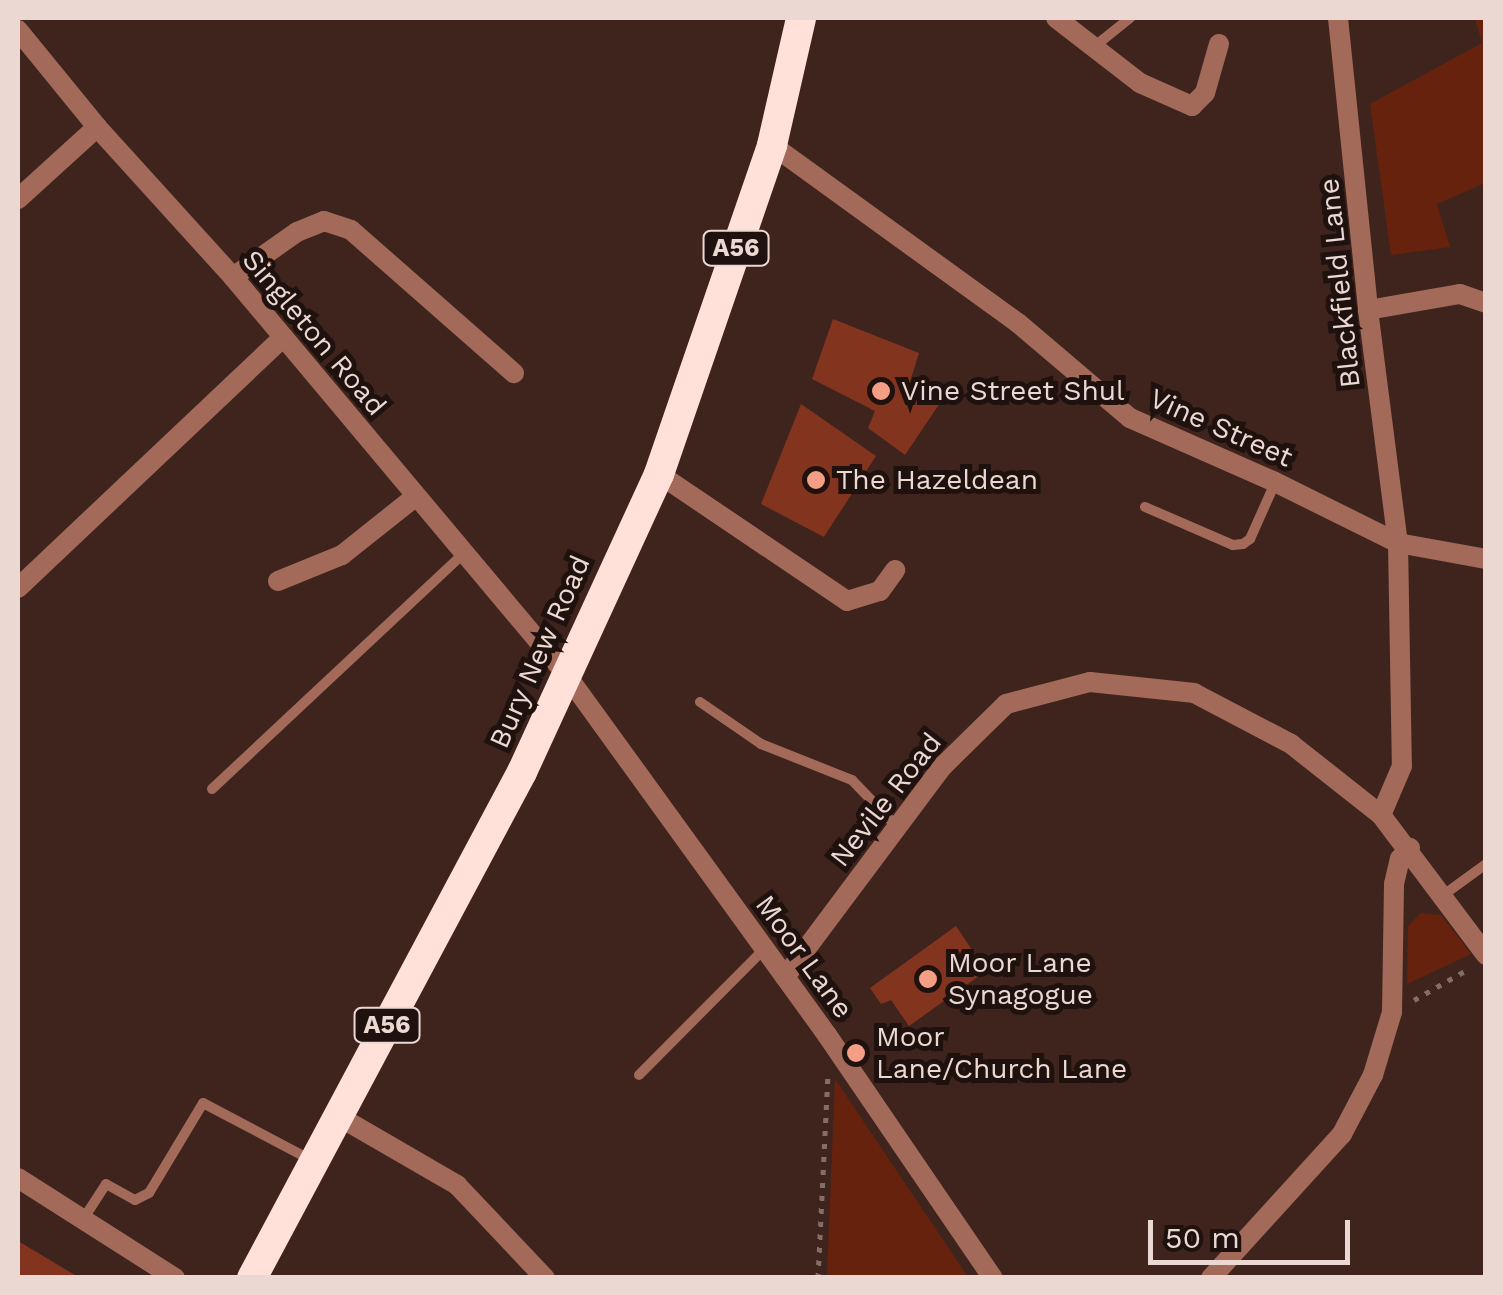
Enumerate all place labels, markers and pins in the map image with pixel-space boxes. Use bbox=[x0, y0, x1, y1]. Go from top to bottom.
place label: Vine Street Shul bbox=[901, 374, 1125, 408]
marker: Vine Street Shul bbox=[870, 380, 892, 402]
place label: The Hazeldean bbox=[836, 463, 1038, 497]
marker: The Hazeldean bbox=[805, 469, 827, 491]
place label: Moor Lane Synagogue bbox=[948, 946, 1093, 1012]
marker: Moor Lane Synagogue bbox=[917, 968, 939, 990]
place label: Moor Lane/Church Lane bbox=[876, 1020, 1127, 1086]
marker: Moor Lane/Church Lane bbox=[845, 1042, 867, 1064]

